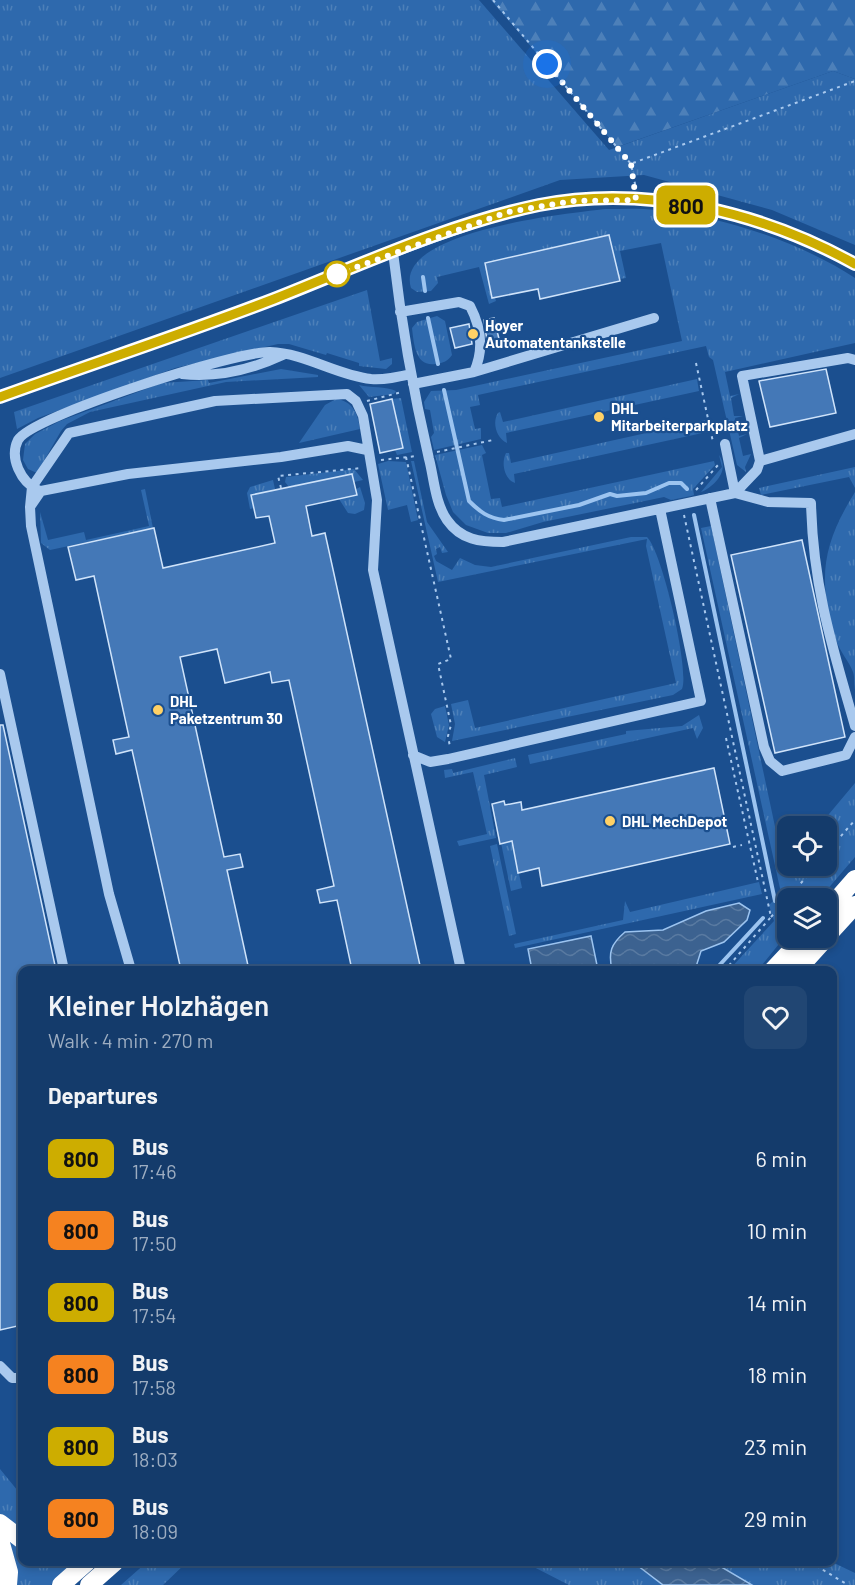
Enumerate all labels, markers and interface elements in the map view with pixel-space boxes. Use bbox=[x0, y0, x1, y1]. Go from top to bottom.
your location bbox=[532, 49, 562, 79]
line badge: 800 bbox=[652, 186, 720, 224]
text: 800 bbox=[668, 193, 704, 218]
unlabelled marker bbox=[324, 261, 350, 287]
place label: Hoyer Automatentankstelle bbox=[485, 316, 626, 351]
marker: Hoyer Automatentankstelle bbox=[466, 327, 480, 341]
place label: DHL Mitarbeiterparkplatz bbox=[611, 399, 748, 434]
marker: DHL Mitarbeiterparkplatz bbox=[592, 410, 606, 424]
place label: DHL Paketzentrum 30 bbox=[170, 692, 283, 727]
marker: DHL Paketzentrum 30 bbox=[151, 703, 165, 717]
place label: DHL MechDepot bbox=[622, 812, 728, 830]
marker: DHL MechDepot bbox=[603, 814, 617, 828]
map controls bbox=[777, 816, 837, 948]
button: locate bbox=[777, 816, 837, 876]
button: layers bbox=[777, 888, 837, 948]
button: heart bbox=[744, 986, 807, 1049]
text: Kleiner Holzhägen bbox=[48, 988, 269, 1022]
text: Walk · 4 min · 270 m bbox=[48, 1028, 213, 1052]
text: Departures bbox=[48, 1082, 158, 1108]
text: Bus bbox=[132, 1133, 169, 1159]
text: 6 min bbox=[756, 1145, 807, 1171]
text: 800 bbox=[63, 1146, 99, 1171]
text: 17:46 bbox=[132, 1159, 177, 1183]
text: Bus bbox=[132, 1205, 169, 1231]
text: 10 min bbox=[747, 1217, 807, 1243]
text: 800 bbox=[63, 1218, 99, 1243]
text: 17:50 bbox=[132, 1231, 177, 1255]
text: Bus bbox=[132, 1277, 169, 1303]
text: 14 min bbox=[747, 1289, 807, 1315]
text: 800 bbox=[63, 1290, 99, 1315]
text: 17:54 bbox=[132, 1303, 177, 1327]
text: Bus bbox=[132, 1349, 169, 1375]
text: 18 min bbox=[748, 1361, 807, 1387]
text: 800 bbox=[63, 1362, 99, 1387]
text: 17:58 bbox=[132, 1375, 176, 1399]
text: Bus bbox=[132, 1421, 169, 1447]
text: 23 min bbox=[744, 1433, 807, 1459]
text: 800 bbox=[63, 1434, 99, 1459]
text: 18:03 bbox=[132, 1447, 178, 1471]
text: Bus bbox=[132, 1493, 169, 1519]
text: 29 min bbox=[744, 1505, 807, 1531]
text: 800 bbox=[63, 1506, 99, 1531]
text: 18:09 bbox=[132, 1519, 178, 1543]

